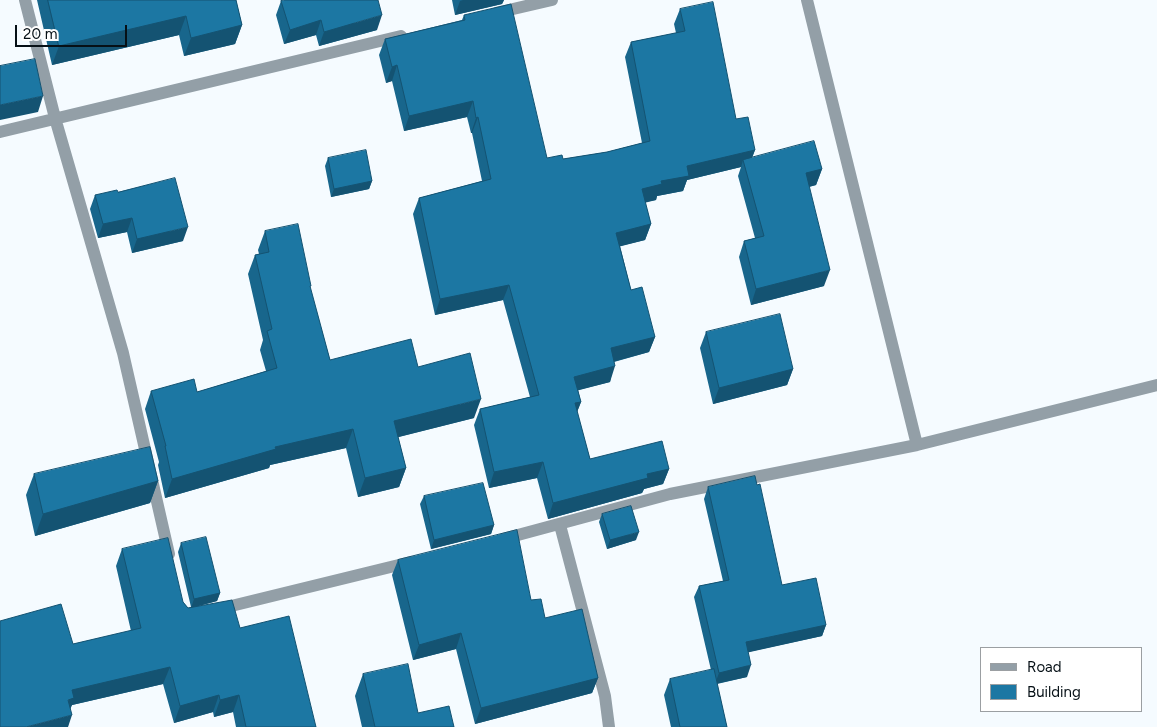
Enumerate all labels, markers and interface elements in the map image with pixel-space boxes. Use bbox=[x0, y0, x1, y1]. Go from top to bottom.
scale bar bbox=[18, 15, 130, 47]
text: 20 m bbox=[23, 25, 57, 43]
legend bbox=[980, 647, 1142, 712]
text: Road bbox=[1027, 658, 1062, 676]
text: Building bbox=[1027, 683, 1081, 701]

